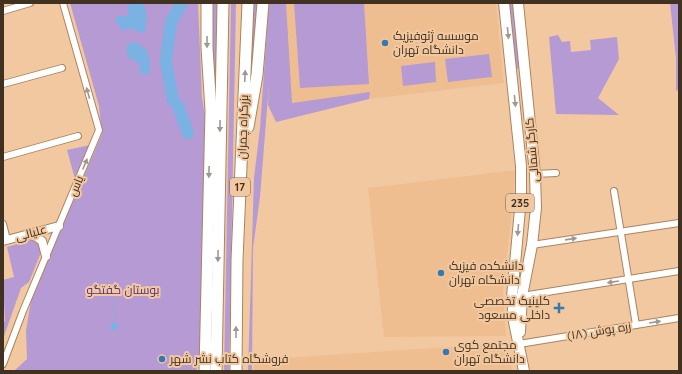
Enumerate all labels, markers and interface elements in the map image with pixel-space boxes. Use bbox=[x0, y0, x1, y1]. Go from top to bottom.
one-way arrow bbox=[504, 27, 511, 39]
place label: موسسه ژئوفیزیک دانشگاه تهران bbox=[393, 28, 479, 57]
one-way arrow bbox=[204, 36, 210, 49]
marker: موسسه ژئوفیزیک دانشگاه تهران bbox=[380, 38, 390, 48]
one-way arrow bbox=[241, 70, 248, 82]
one-way arrow bbox=[85, 86, 91, 98]
street label: بزرگراه چمران bbox=[234, 94, 253, 160]
one-way arrow bbox=[512, 95, 518, 107]
street label: کارگر شمالی bbox=[521, 117, 542, 183]
one-way arrow bbox=[217, 120, 224, 132]
one-way arrow bbox=[82, 158, 88, 169]
one-way arrow bbox=[206, 166, 213, 178]
street label: یاس bbox=[64, 172, 87, 199]
road number: 17 bbox=[230, 178, 250, 196]
road number: 235 bbox=[506, 194, 534, 212]
street label: علیالی bbox=[14, 221, 48, 244]
one-way arrow bbox=[515, 224, 521, 236]
one-way arrow bbox=[565, 236, 577, 242]
one-way arrow bbox=[215, 250, 221, 263]
place label: دانشکده فیزیک دانشگاه تهران bbox=[449, 258, 524, 287]
marker: دانشکده فیزیک دانشگاه تهران bbox=[436, 268, 446, 278]
one-way arrow bbox=[607, 279, 619, 285]
park label: بوستان گفتگو bbox=[86, 282, 160, 297]
place label: کلینیک تخصصی داخلی مسعود bbox=[474, 293, 550, 322]
marker: کلینیک تخصصی داخلی مسعود bbox=[553, 302, 565, 314]
street label: زره پوش (۱۸) bbox=[566, 318, 632, 345]
one-way arrow bbox=[649, 319, 661, 325]
one-way arrow bbox=[233, 325, 239, 338]
place label: مجتمع کوی دانشگاه تهران bbox=[454, 337, 525, 366]
marker: مجتمع کوی دانشگاه تهران bbox=[441, 347, 451, 357]
place label: فروشگاه کتاب نشر شهر bbox=[169, 351, 289, 366]
marker: فروشگاه کتاب نشر شهر bbox=[157, 354, 167, 364]

